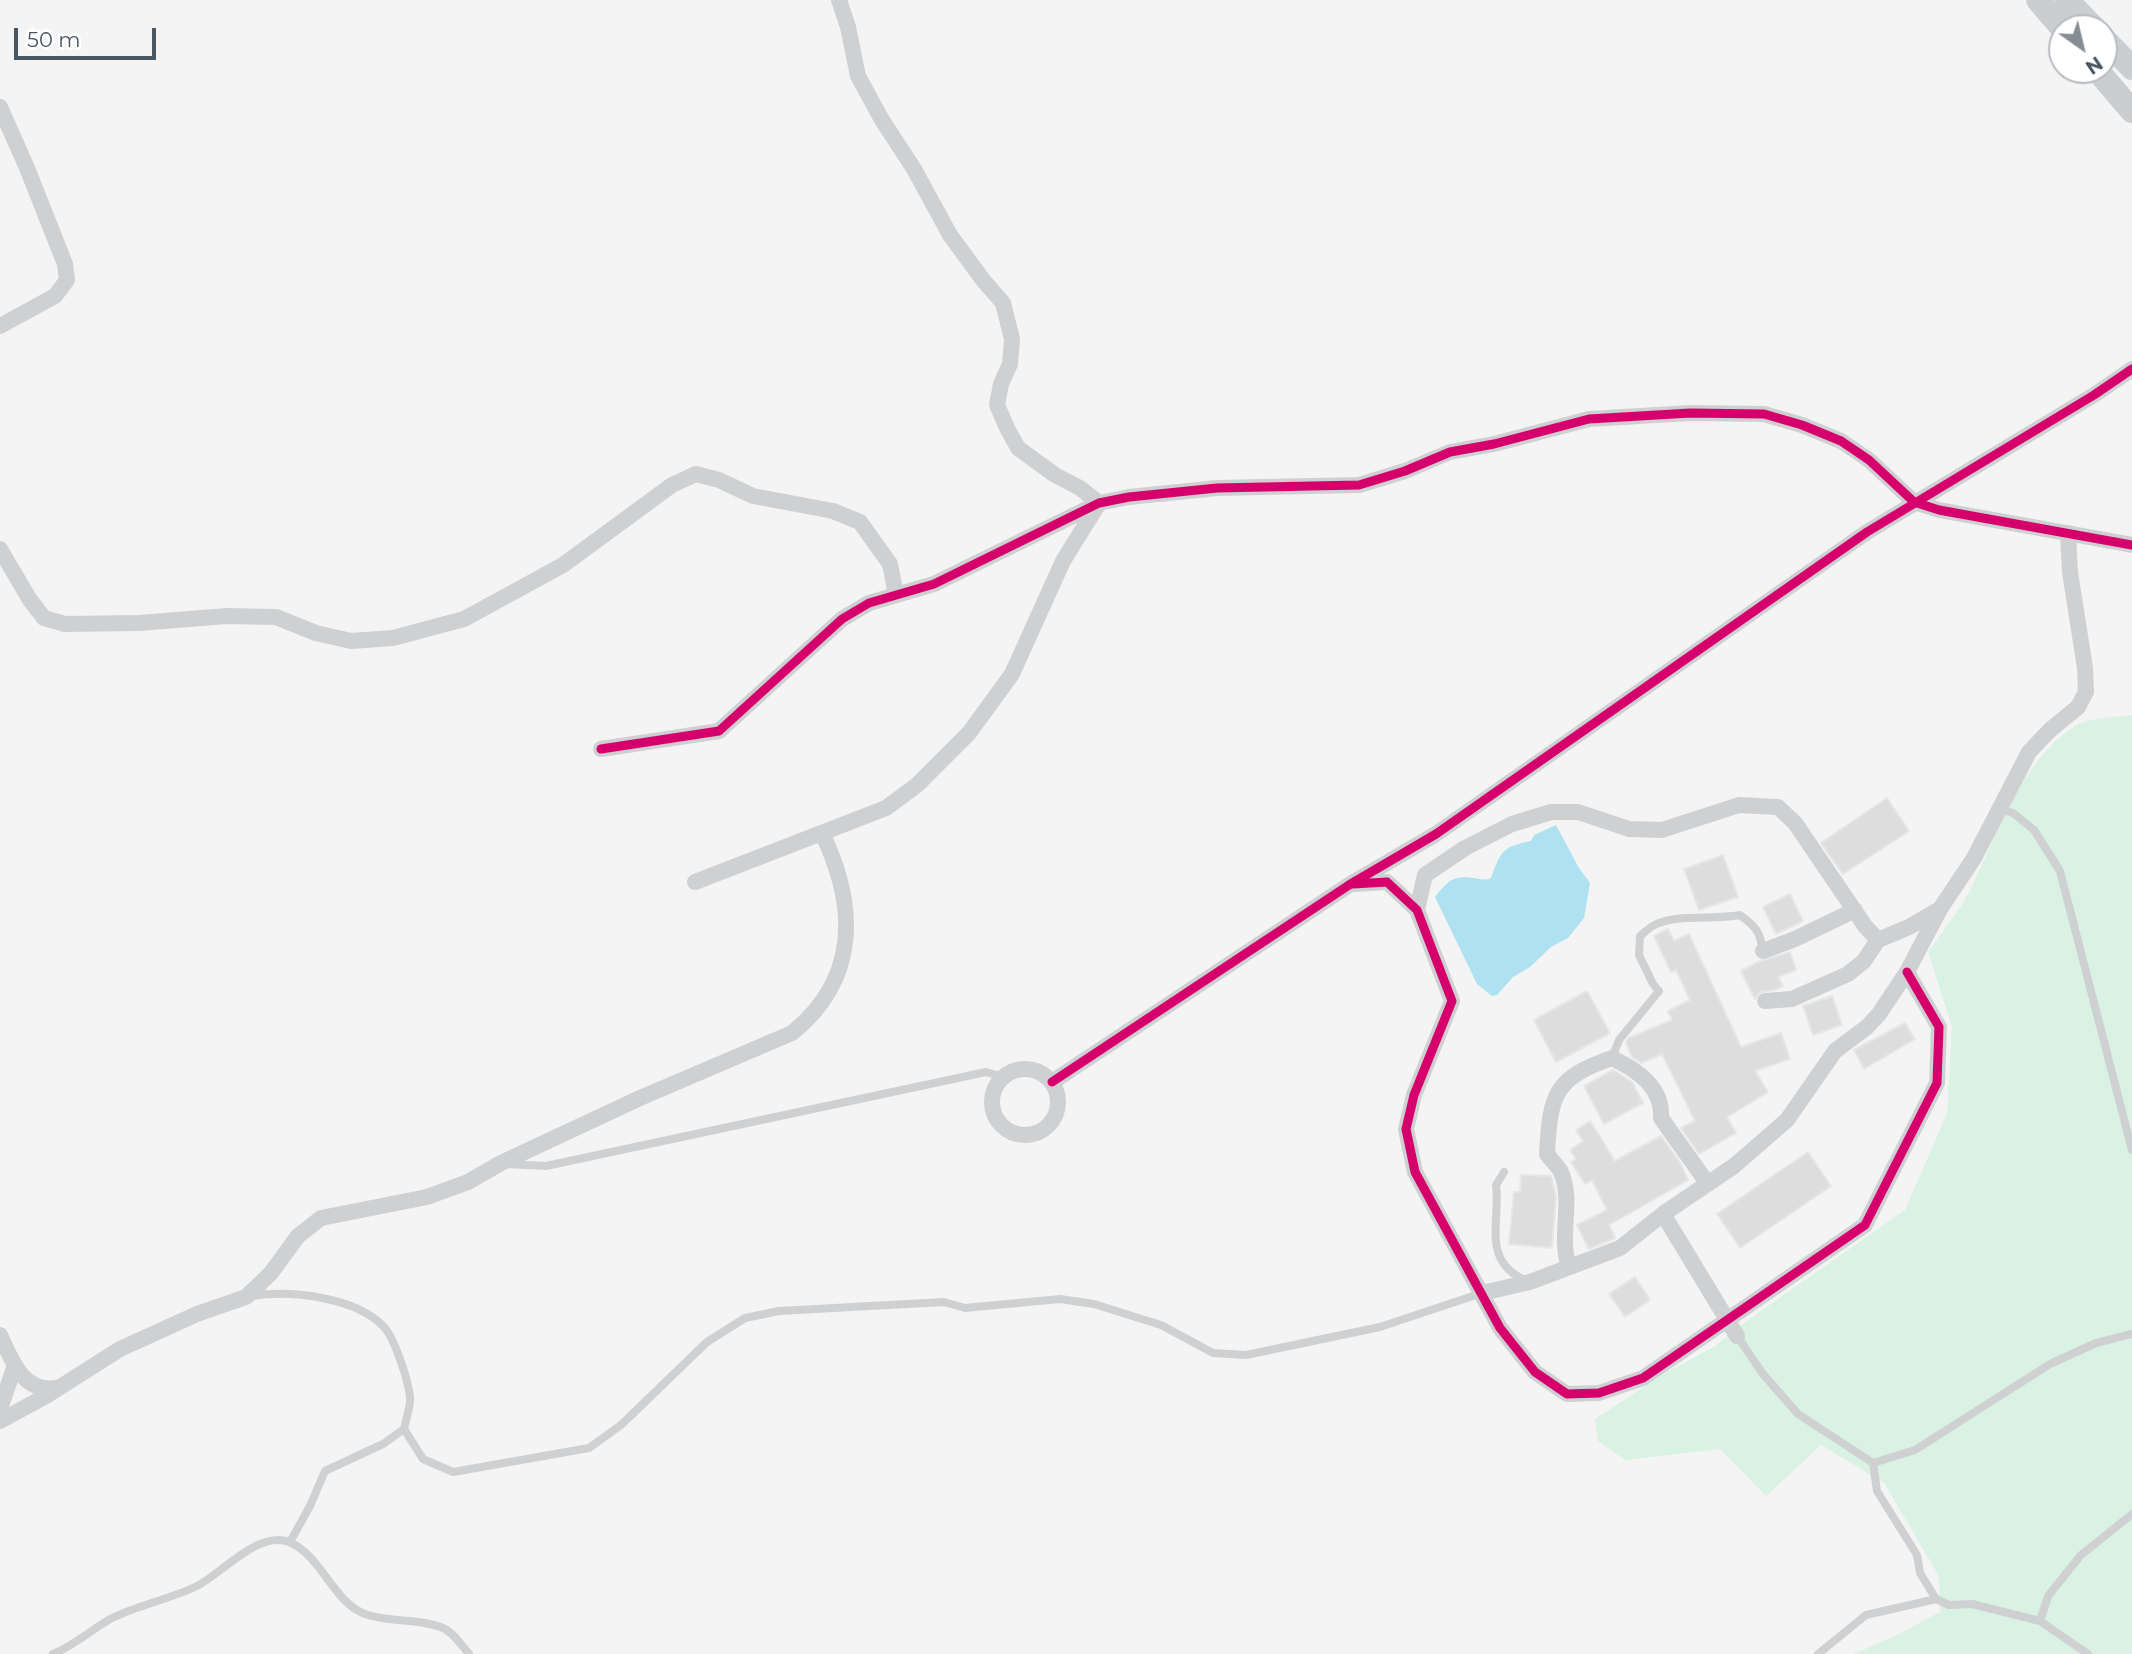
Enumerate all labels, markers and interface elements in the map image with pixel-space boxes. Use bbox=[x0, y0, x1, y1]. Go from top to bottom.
scale bar bbox=[18, 14, 159, 58]
north arrow bbox=[2048, 14, 2118, 84]
text: 50 m bbox=[27, 27, 81, 52]
text: N bbox=[2081, 51, 2107, 79]

